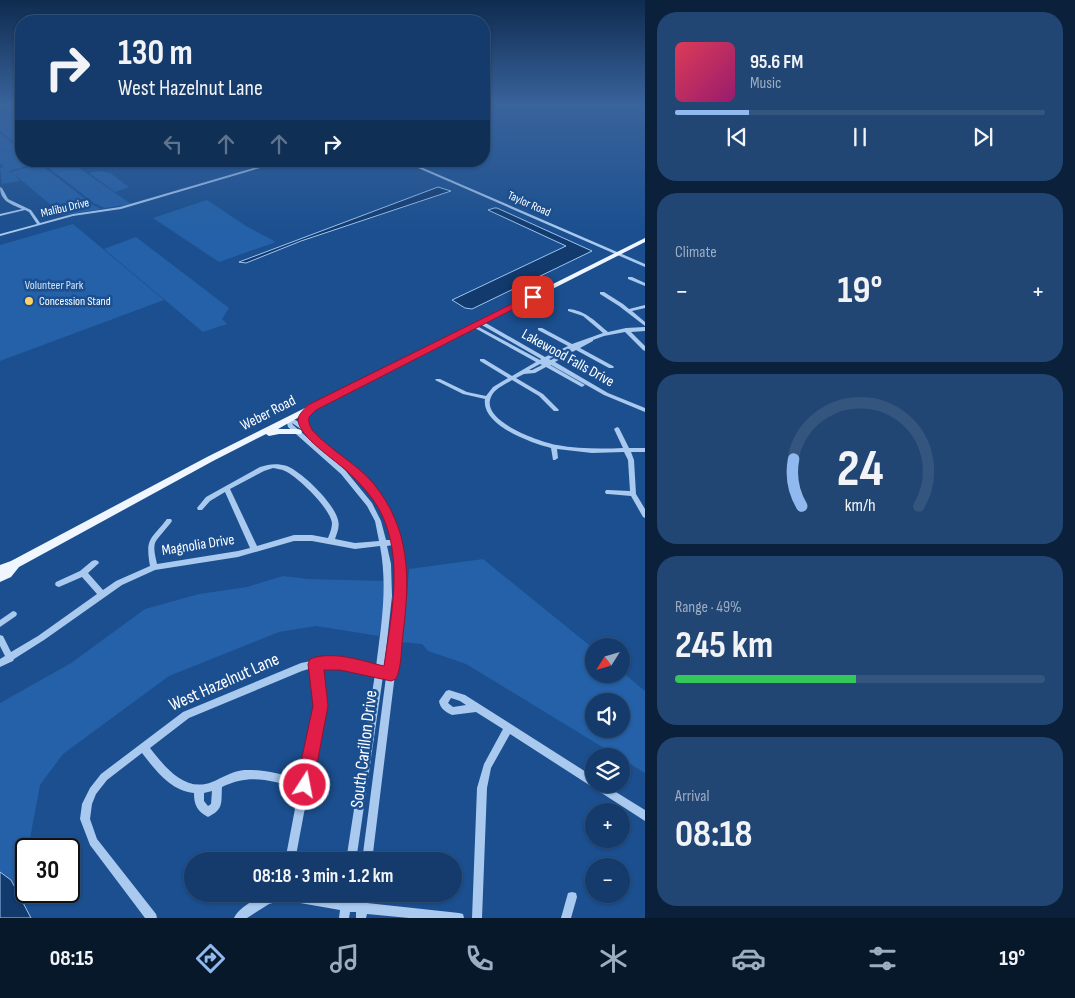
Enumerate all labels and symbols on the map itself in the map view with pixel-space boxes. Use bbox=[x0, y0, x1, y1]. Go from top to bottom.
street label: Taylor Road bbox=[505, 188, 553, 220]
street label: Malibu Drive bbox=[39, 195, 91, 221]
pin bbox=[512, 276, 554, 318]
park label: Volunteer Park bbox=[25, 278, 84, 293]
place label: Concession Stand bbox=[39, 294, 111, 309]
marker: Concession Stand bbox=[23, 295, 35, 307]
street label: Lakewood Falls Drive bbox=[518, 325, 618, 391]
street label: Weber Road bbox=[237, 391, 299, 435]
street label: Magnolia Drive bbox=[160, 530, 236, 560]
north arrow bbox=[585, 638, 630, 682]
street label: West Hazelnut Lane bbox=[166, 648, 282, 716]
street label: South Carillon Drive bbox=[346, 689, 382, 809]
position arrow bbox=[278, 758, 330, 810]
speed limit sign: 30 bbox=[15, 838, 80, 903]

